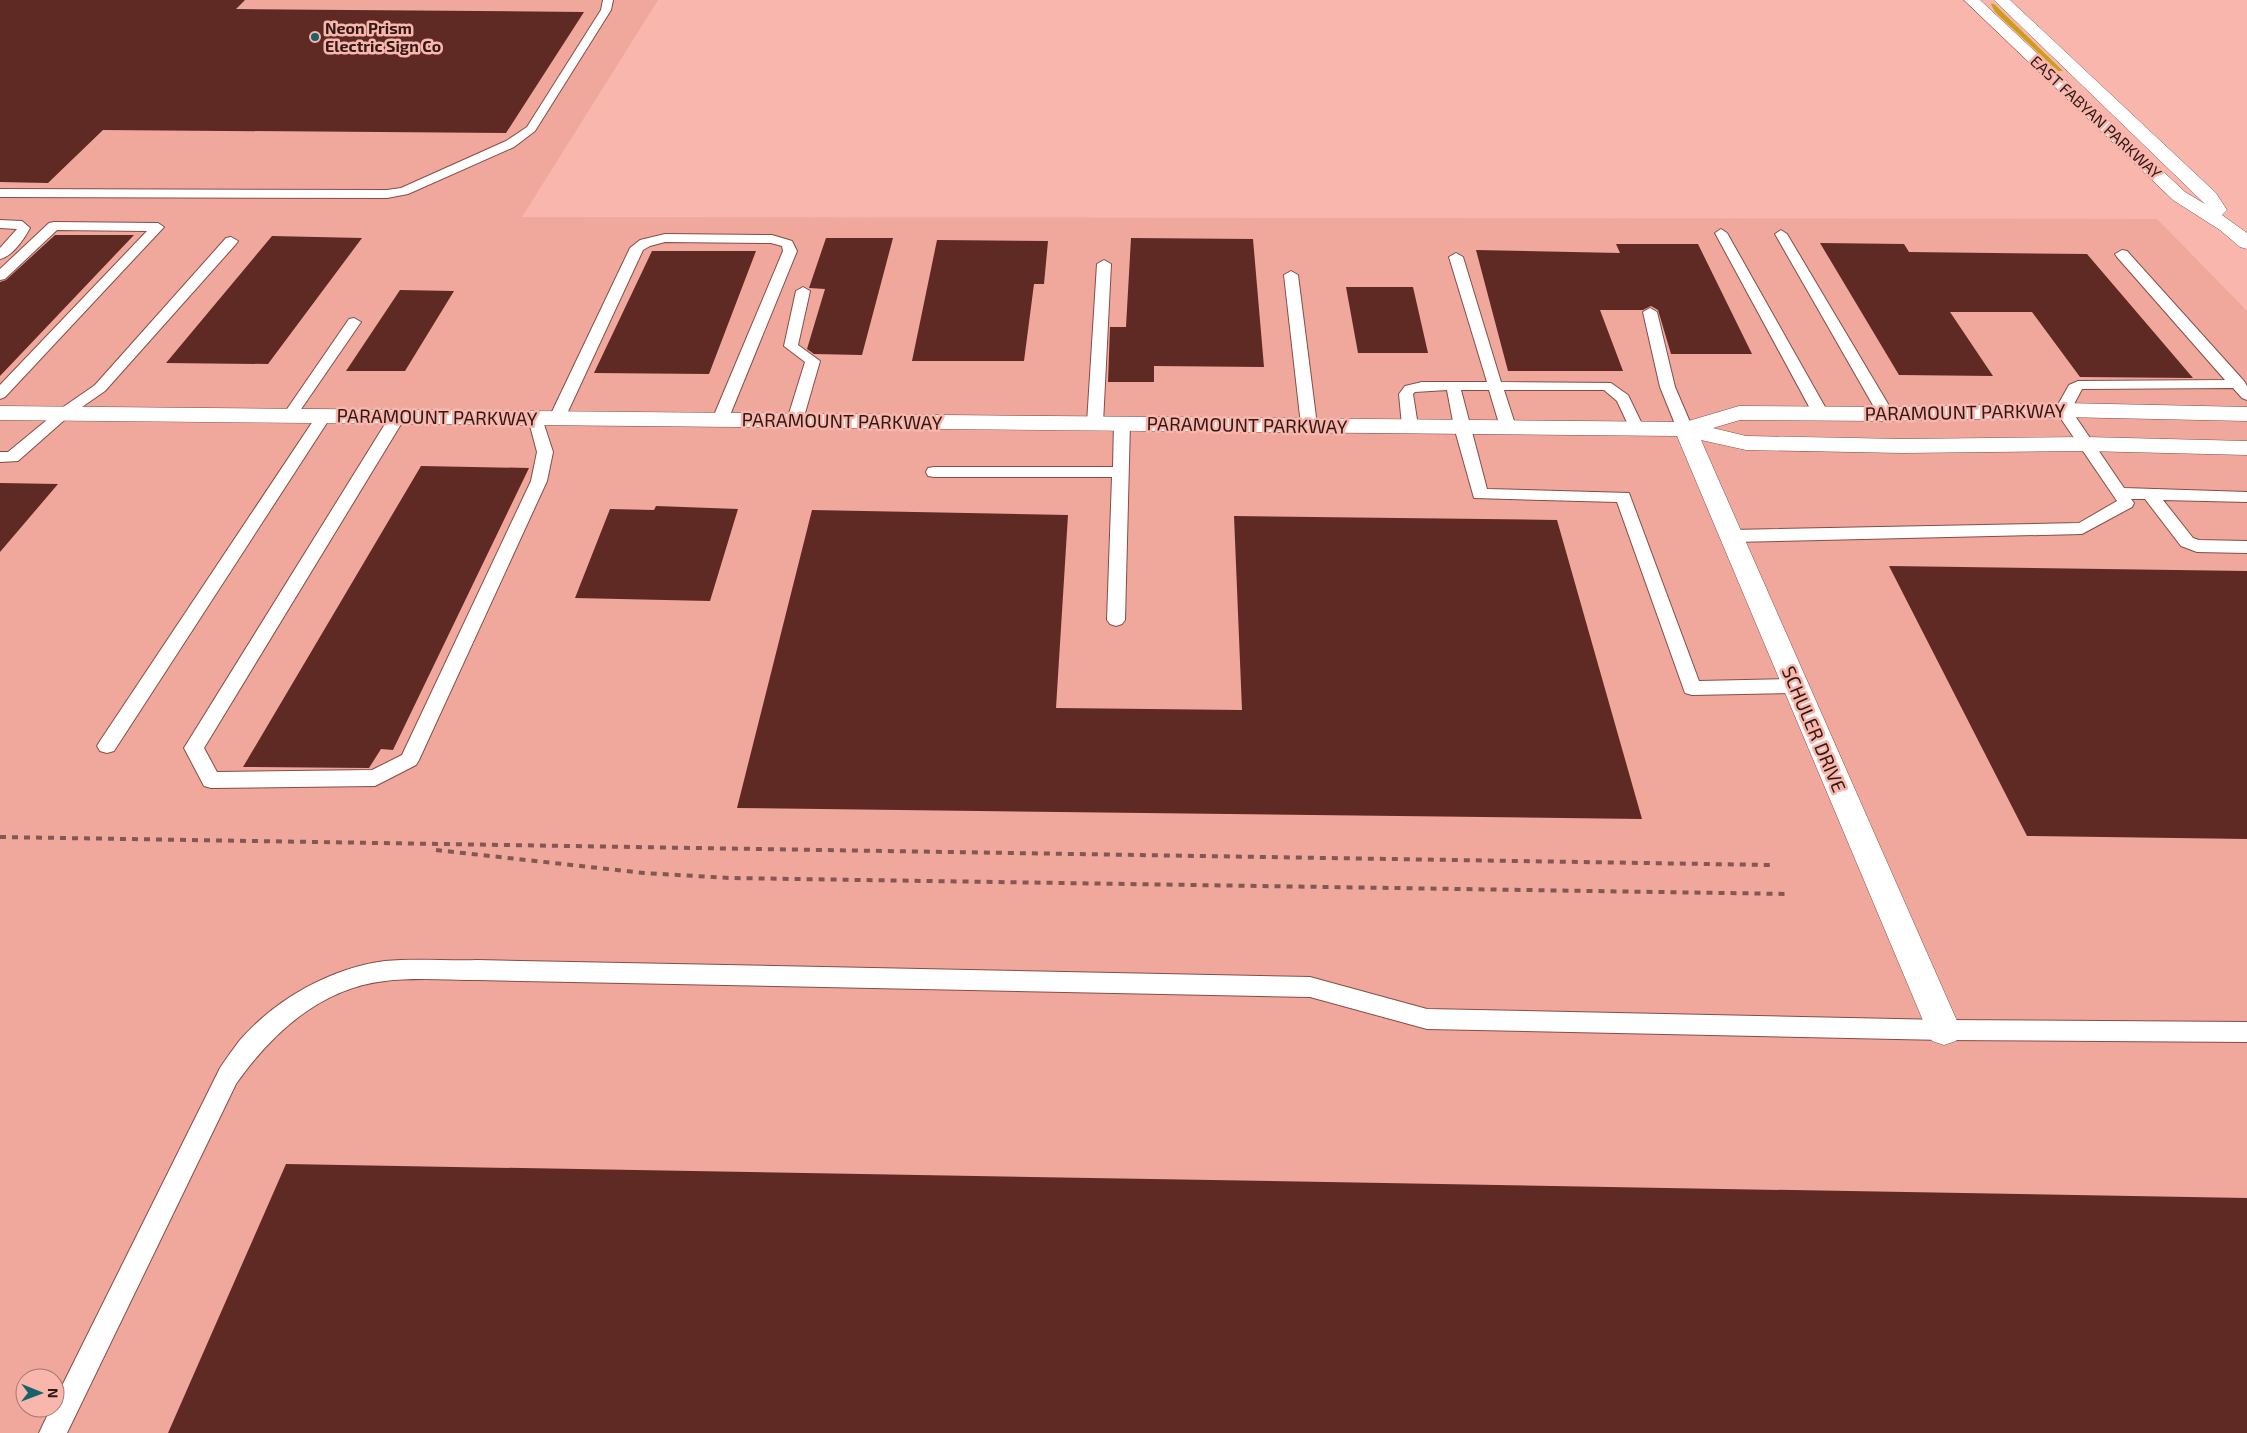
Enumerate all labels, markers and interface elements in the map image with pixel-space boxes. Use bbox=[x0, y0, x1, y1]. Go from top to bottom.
place label: Neon Prism Electric Sign Co bbox=[325, 18, 441, 55]
marker: Neon Prism Electric Sign Co bbox=[309, 31, 321, 43]
street label: EAST FABYAN PARKWAY bbox=[2027, 51, 2166, 182]
street label: PARAMOUNT PARKWAY bbox=[1864, 398, 2066, 425]
street label: PARAMOUNT PARKWAY bbox=[336, 403, 538, 430]
street label: PARAMOUNT PARKWAY bbox=[741, 407, 943, 434]
street label: PARAMOUNT PARKWAY bbox=[1146, 411, 1348, 438]
street label: SCHULER DRIVE bbox=[1778, 662, 1851, 795]
north arrow bbox=[15, 1368, 65, 1418]
text: N bbox=[45, 1388, 62, 1398]

